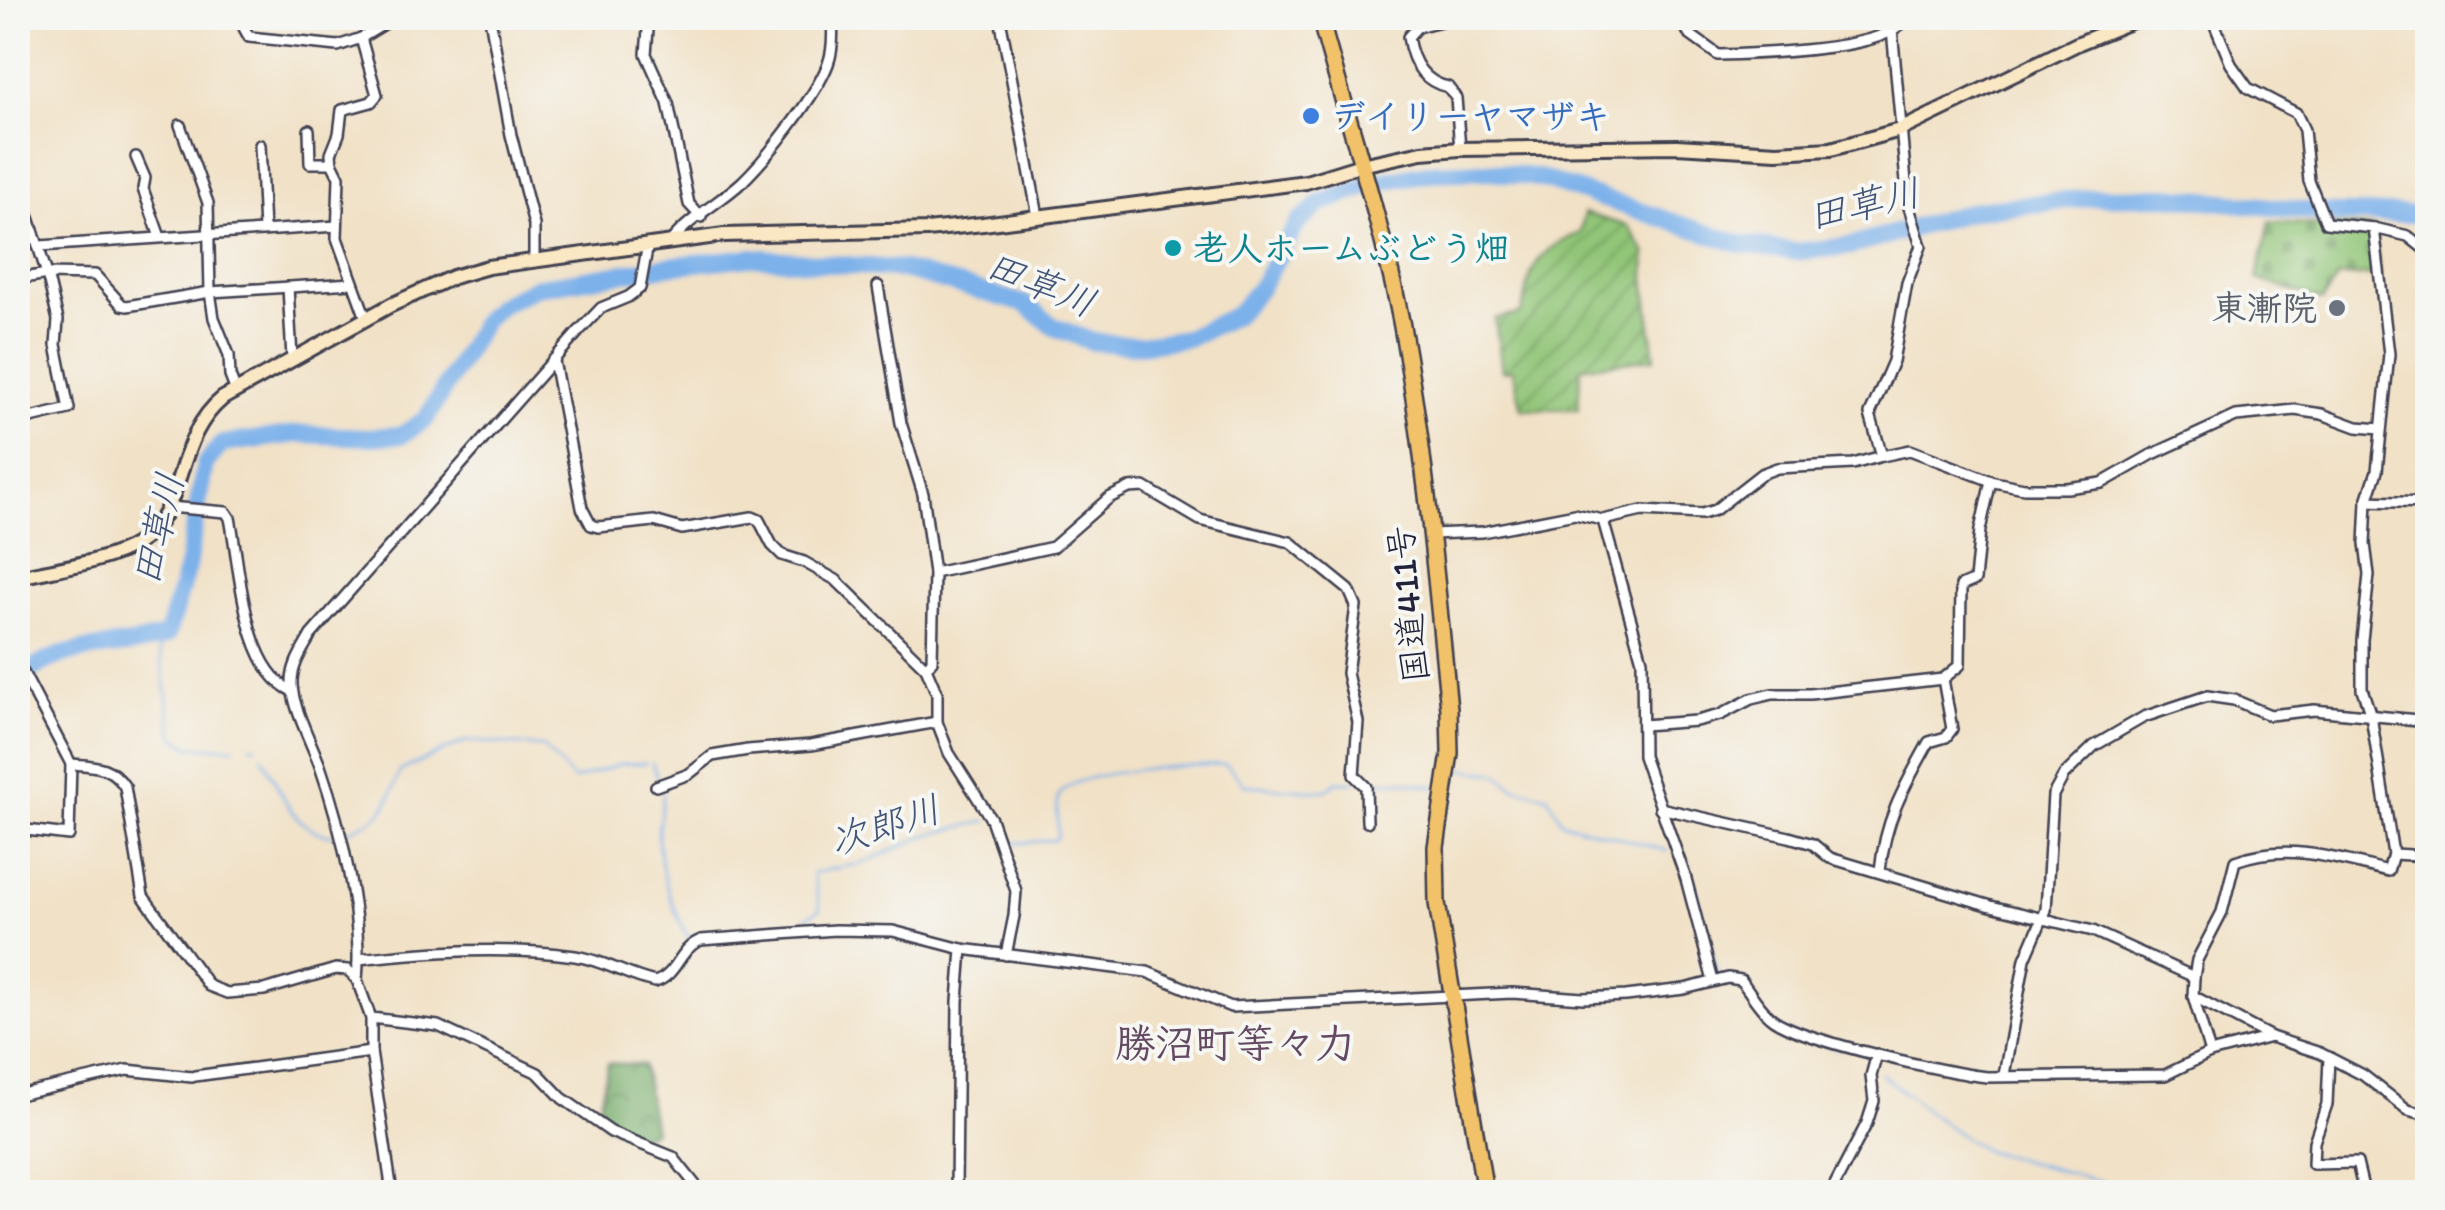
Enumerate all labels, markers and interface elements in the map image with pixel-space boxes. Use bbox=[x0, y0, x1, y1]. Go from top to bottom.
place label: デイリーヤマザキ bbox=[1331, 95, 1610, 137]
marker: デイリーヤマザキ bbox=[1300, 105, 1322, 127]
water label: 田草川 bbox=[1803, 169, 1925, 239]
place label: 老人ホームぶどう畑 bbox=[1193, 227, 1509, 269]
marker: 老人ホームぶどう畑 bbox=[1162, 237, 1184, 259]
water label: 田草川 bbox=[980, 241, 1102, 327]
place label: 東漸院 bbox=[2212, 287, 2317, 329]
marker: 東漸院 bbox=[2326, 297, 2348, 319]
water label: 田草川 bbox=[123, 468, 193, 590]
street label: 国道411号 bbox=[1379, 523, 1437, 685]
water label: 次郎川 bbox=[824, 786, 946, 864]
district label: 勝沼町等々力 bbox=[1115, 1019, 1355, 1067]

